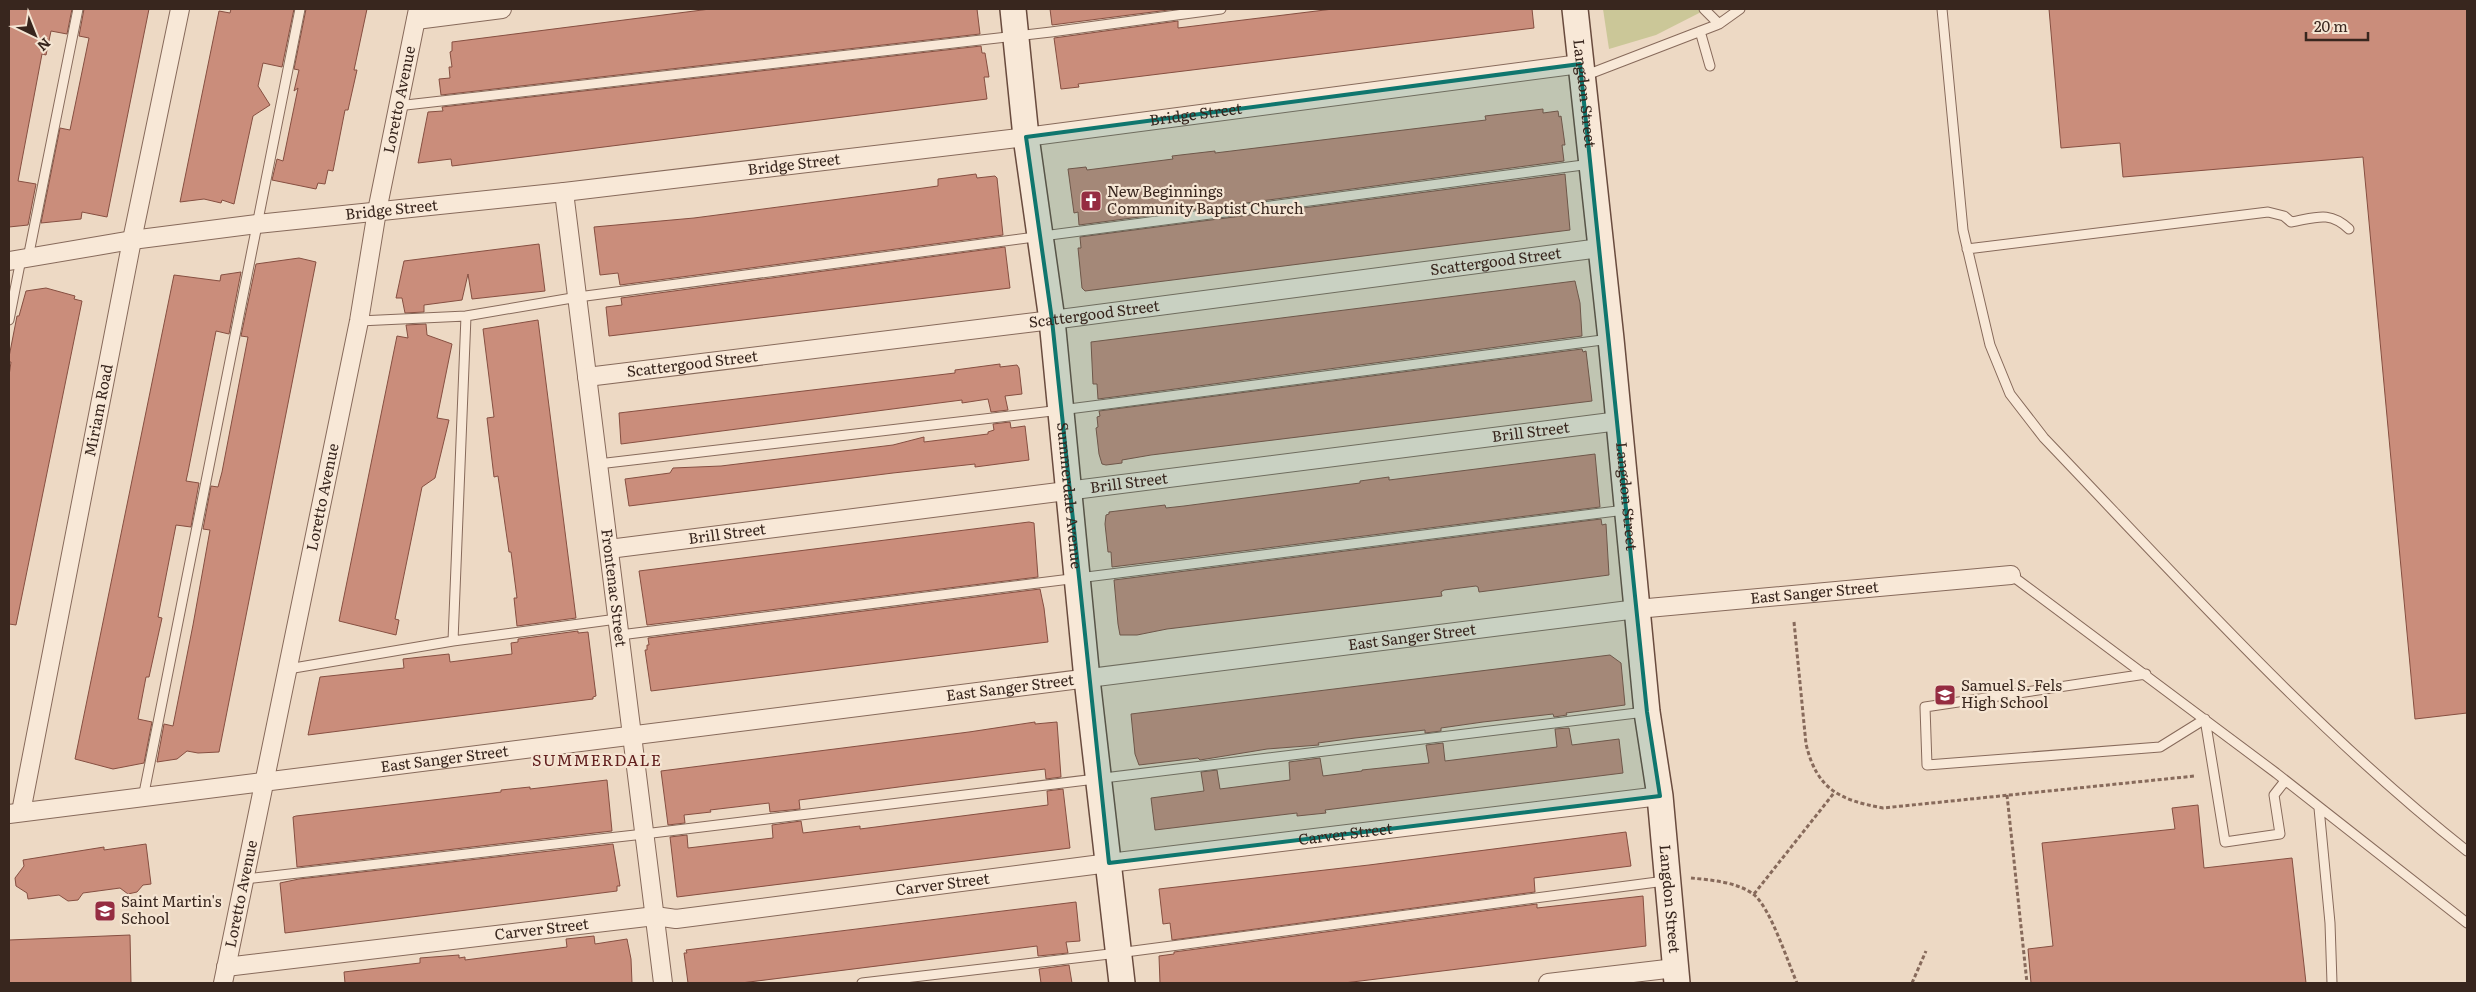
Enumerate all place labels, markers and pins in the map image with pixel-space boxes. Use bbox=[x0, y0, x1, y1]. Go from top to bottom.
place label: New Beginnings Community Baptist Church bbox=[1107, 179, 1304, 219]
church icon: New Beginnings Community Baptist Church bbox=[1079, 189, 1103, 213]
place label: Samuel S. Fels High School bbox=[1961, 673, 2062, 713]
school or university icon: Samuel S. Fels High School bbox=[1933, 683, 1957, 707]
place label: Saint Martin's School bbox=[121, 889, 222, 929]
school or university icon: Saint Martin's School bbox=[93, 899, 117, 923]

